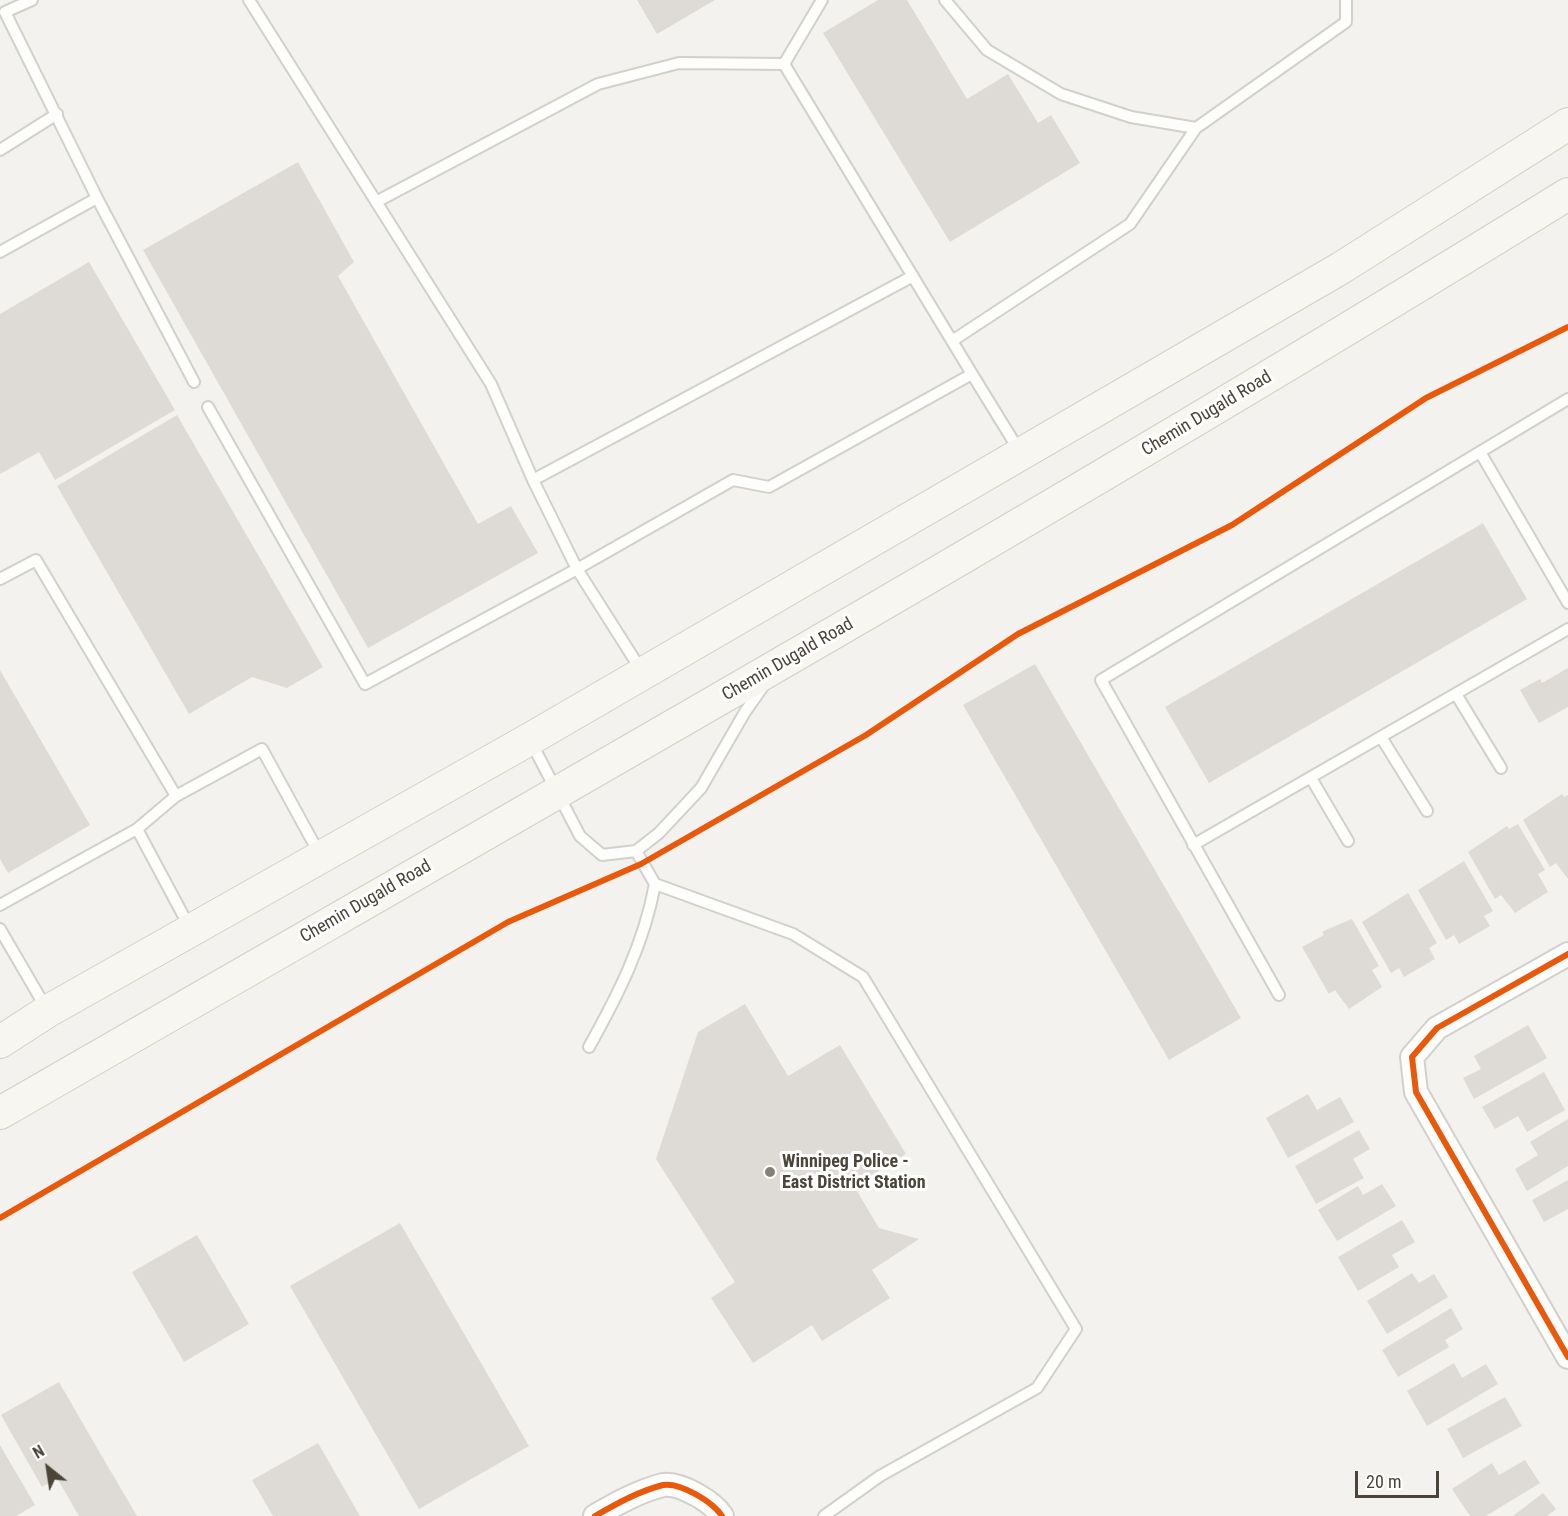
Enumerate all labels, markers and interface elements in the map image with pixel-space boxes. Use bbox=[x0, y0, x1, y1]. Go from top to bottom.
street label: Chemin Dugald Road bbox=[1138, 367, 1276, 461]
street label: Chemin Dugald Road bbox=[719, 614, 857, 706]
street label: Chemin Dugald Road bbox=[297, 856, 435, 948]
place label: Winnipeg Police - East District Station bbox=[782, 1151, 926, 1194]
marker: Winnipeg Police - East District Station bbox=[763, 1165, 777, 1179]
north arrow bbox=[18, 1438, 78, 1498]
text: N bbox=[30, 1441, 48, 1463]
scale bar bbox=[1358, 1459, 1442, 1497]
text: 20 m bbox=[1366, 1471, 1401, 1492]

